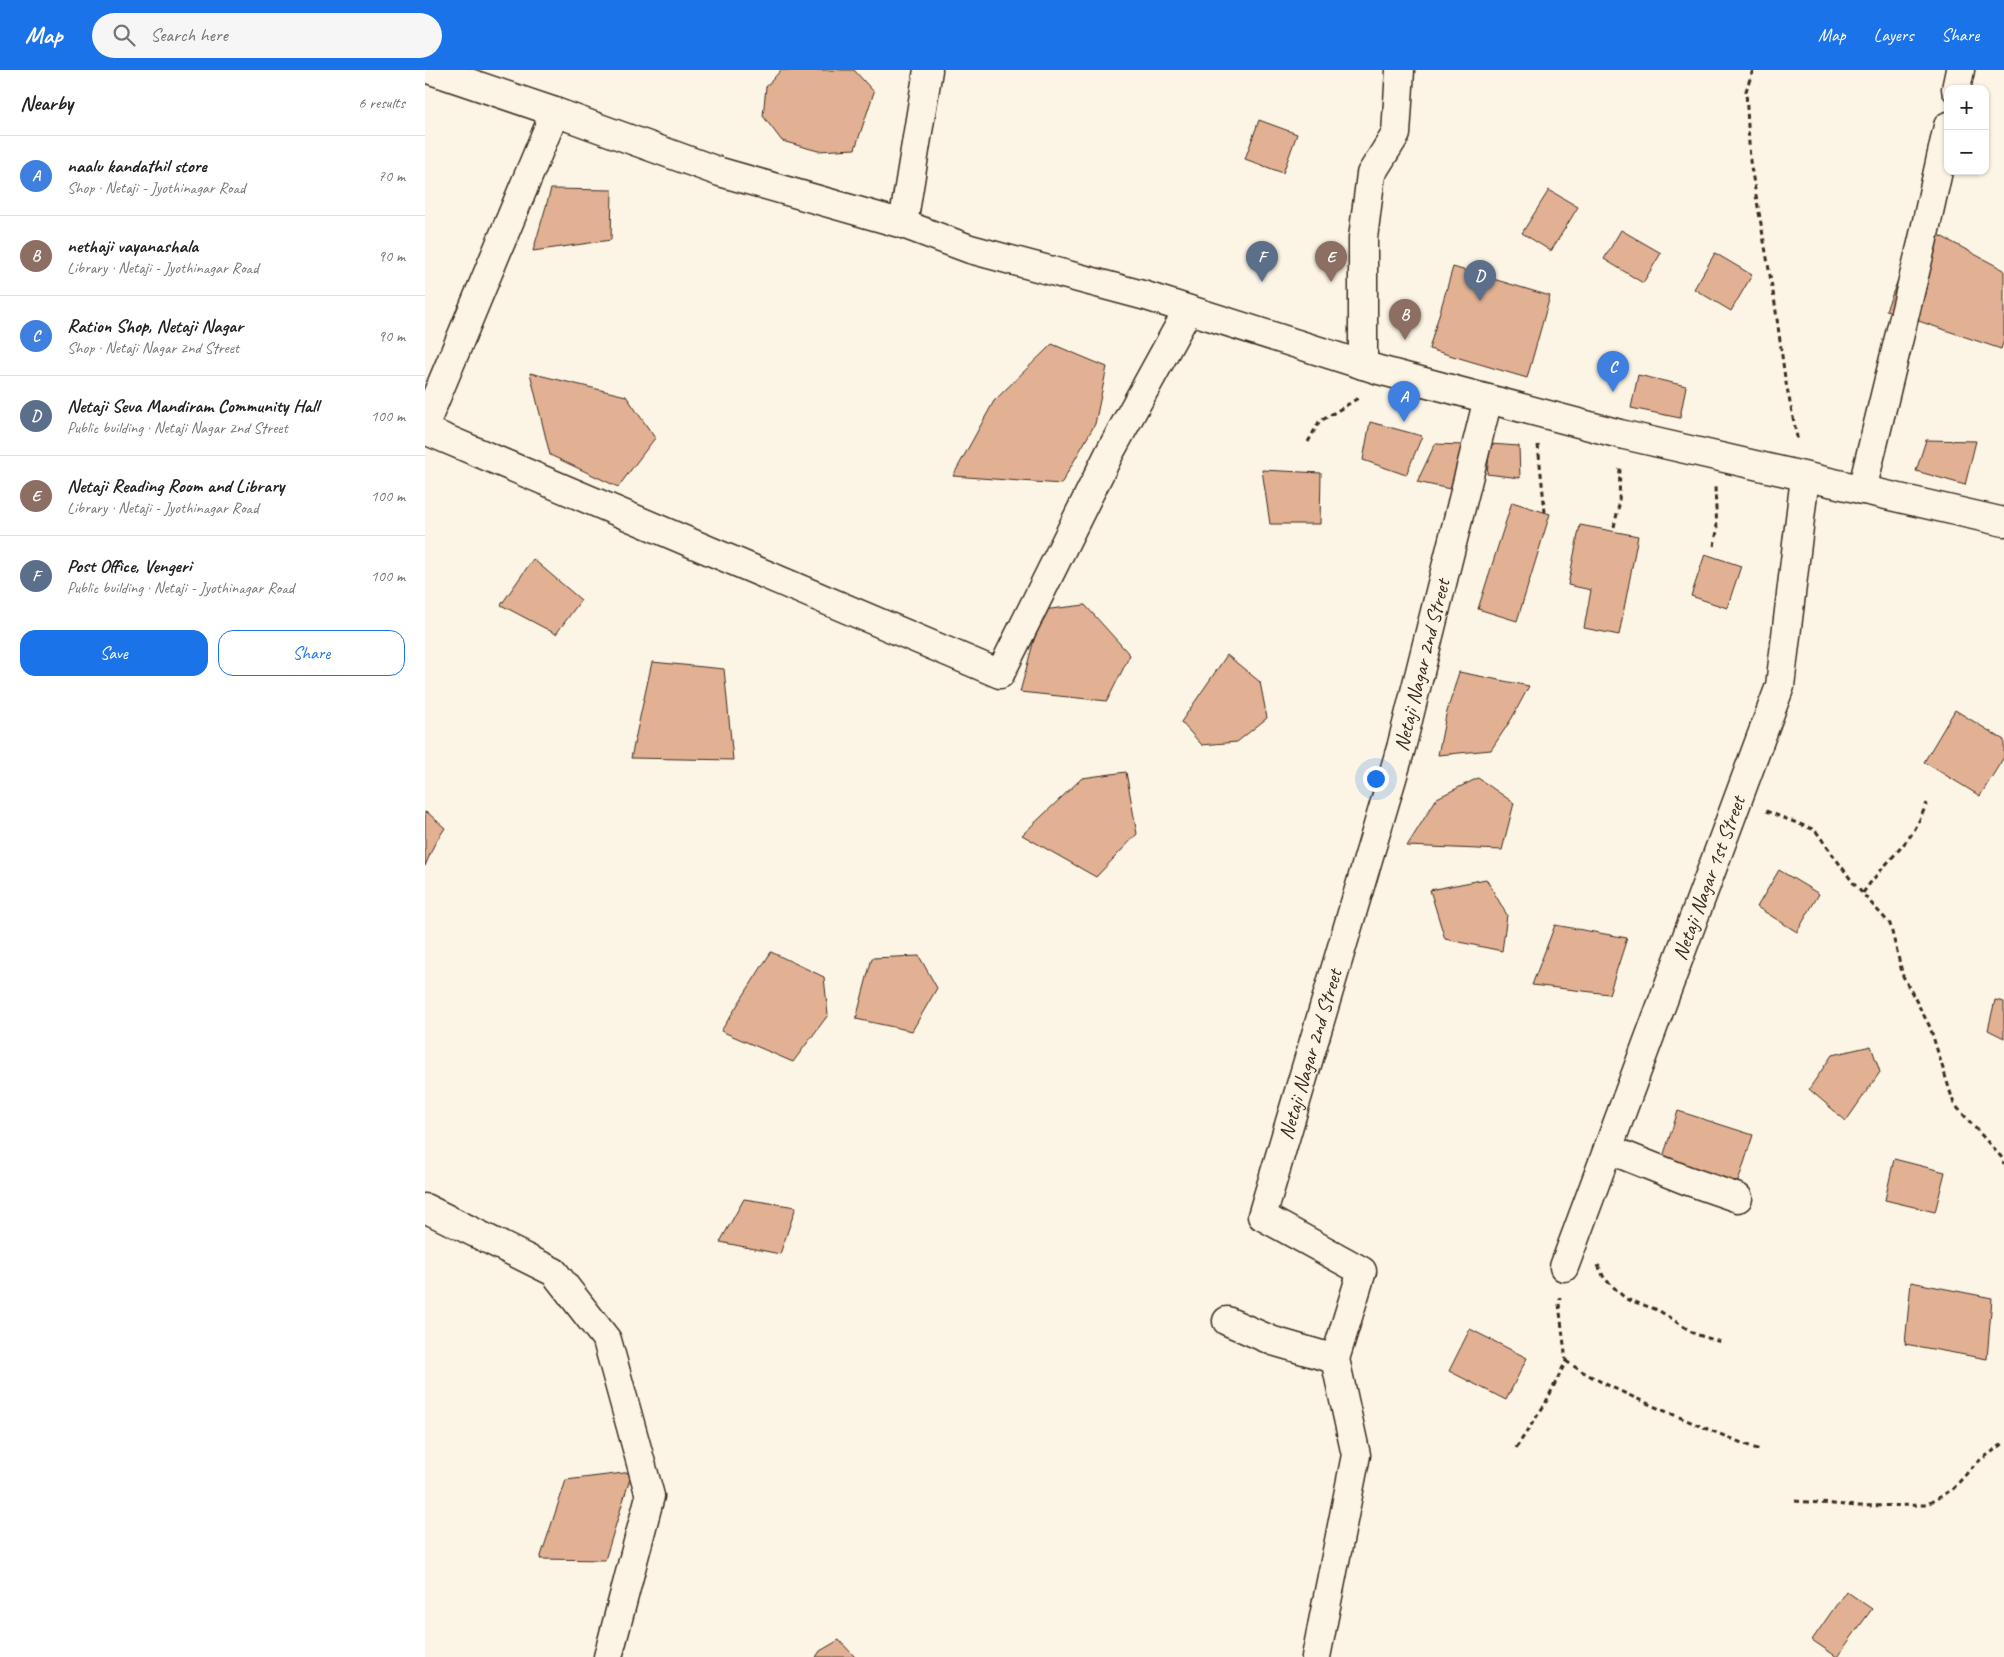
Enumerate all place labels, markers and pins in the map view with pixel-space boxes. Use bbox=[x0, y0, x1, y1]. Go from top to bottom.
pin: F bbox=[1246, 241, 1278, 282]
pin: E bbox=[1315, 241, 1347, 282]
pin: D bbox=[1464, 260, 1496, 301]
pin: B bbox=[1389, 299, 1421, 340]
pin: C bbox=[1597, 351, 1629, 392]
pin: A bbox=[1388, 381, 1420, 422]

